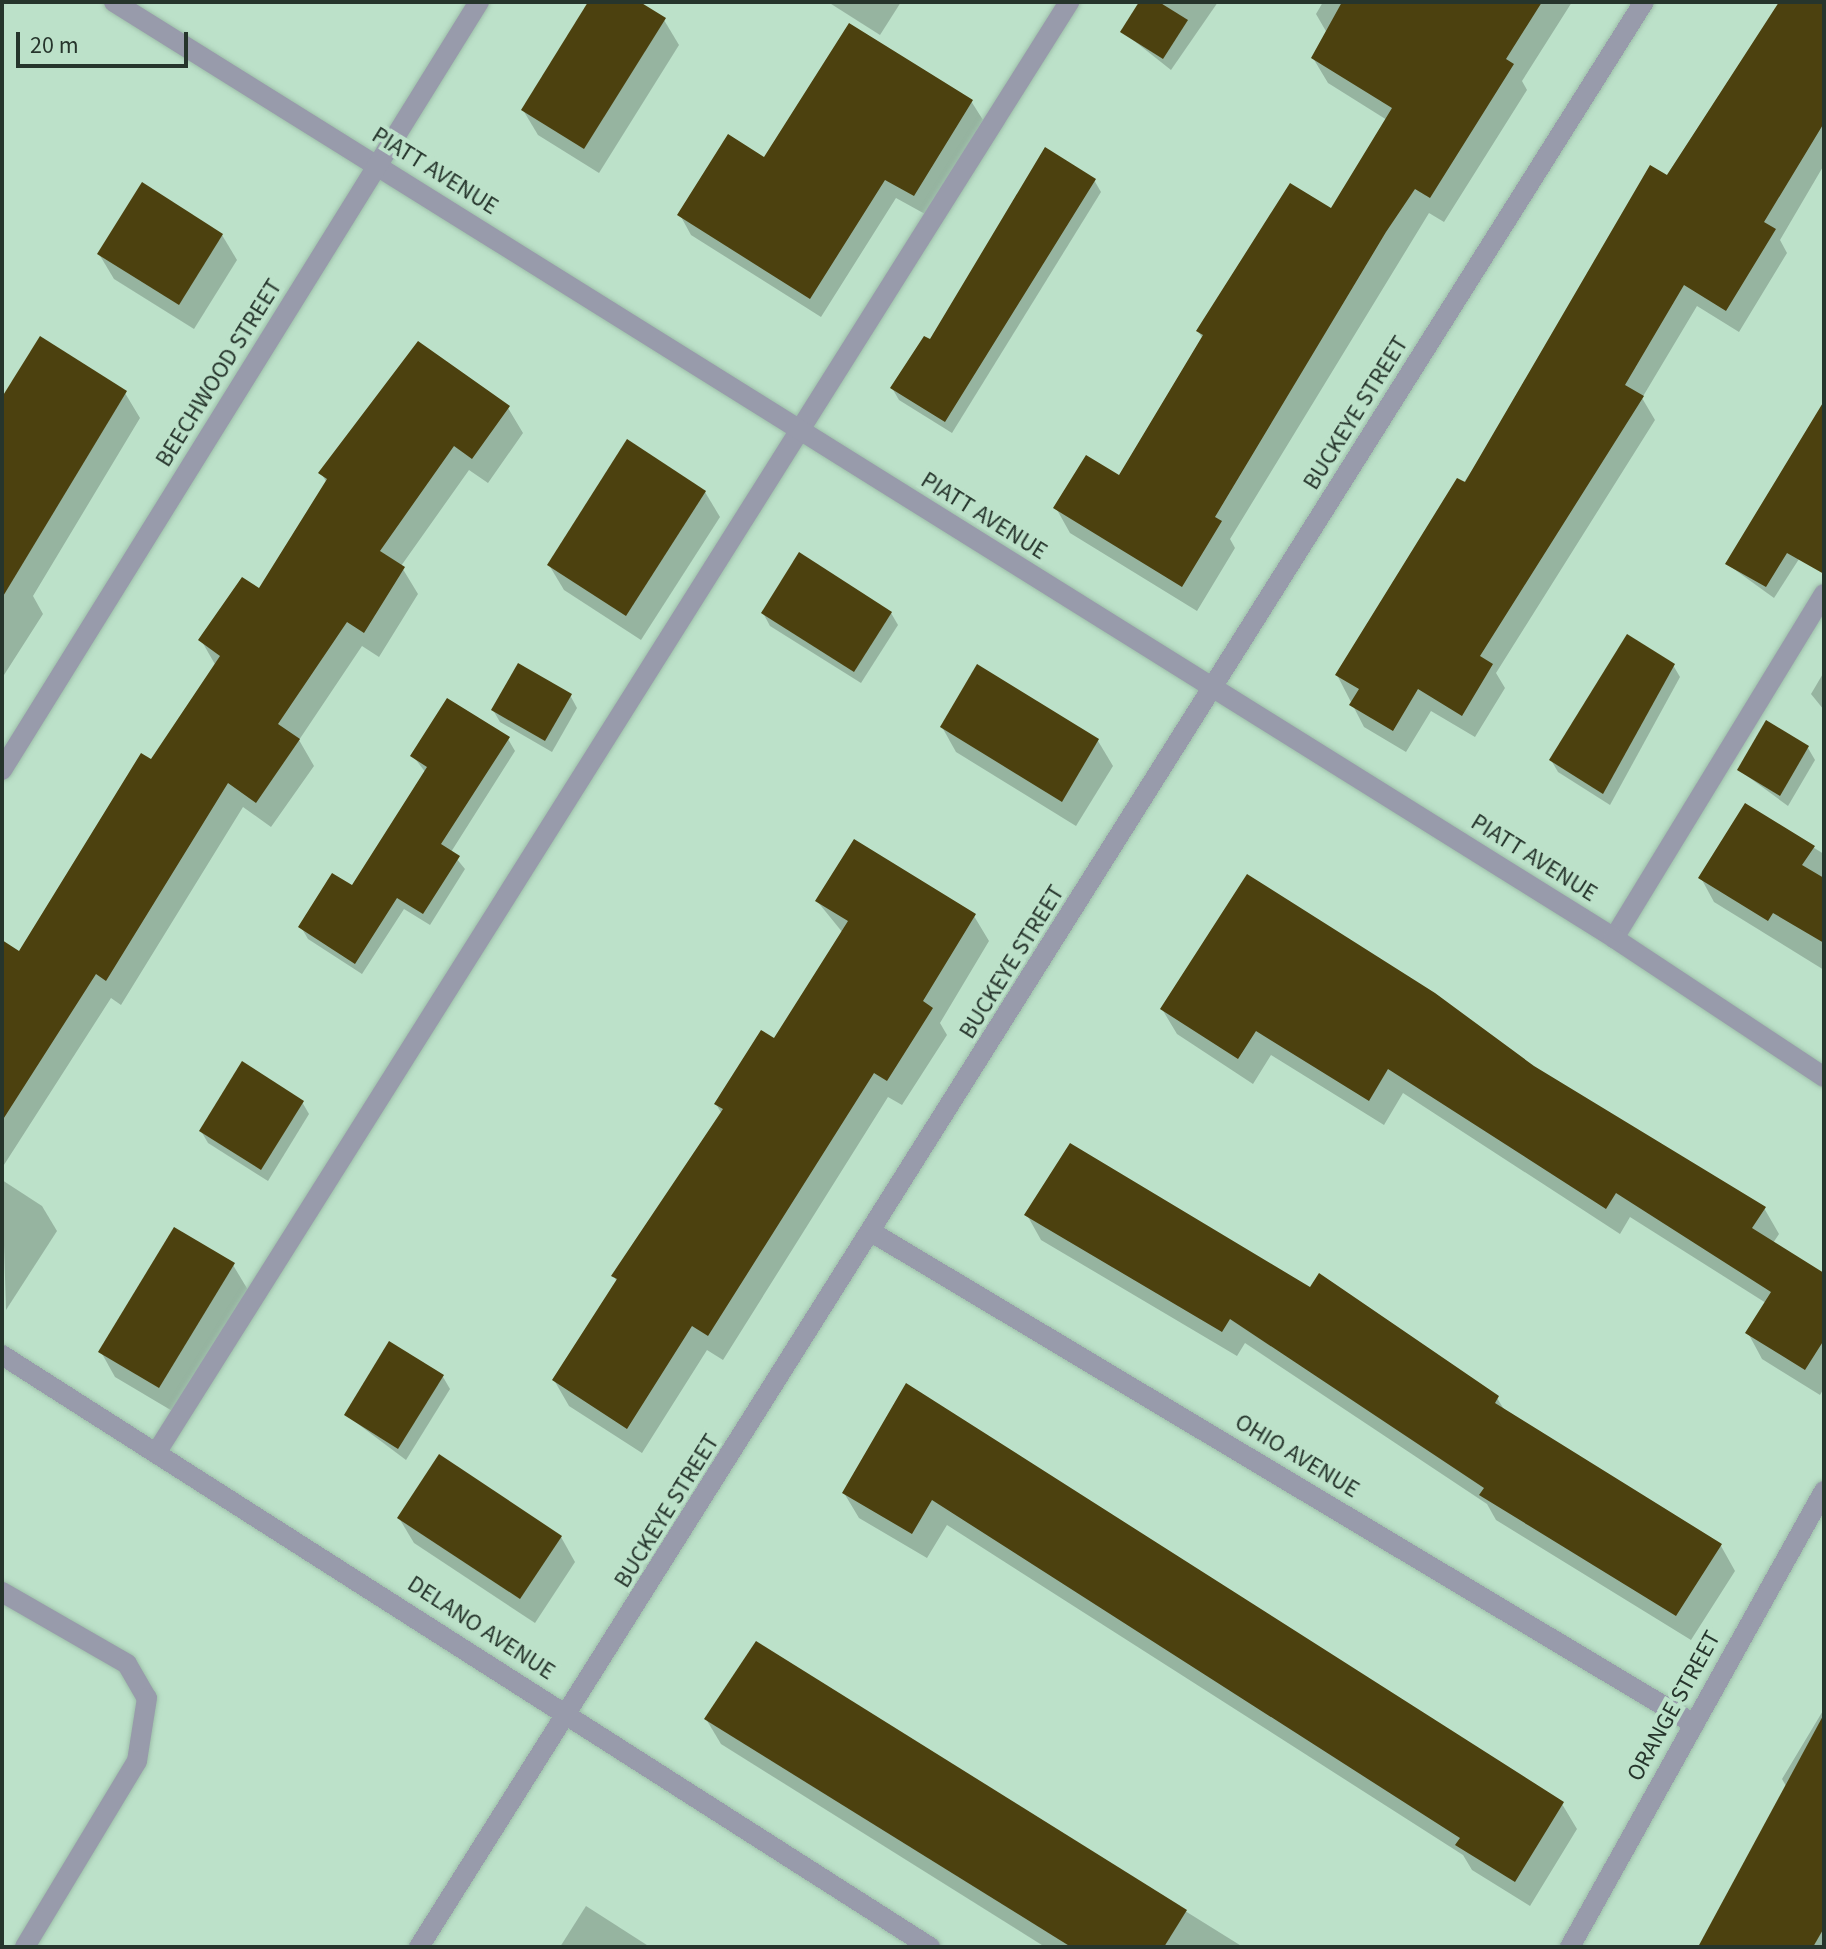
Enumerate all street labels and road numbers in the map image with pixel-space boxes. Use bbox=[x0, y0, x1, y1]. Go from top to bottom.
street label: PIATT AVENUE bbox=[367, 121, 503, 221]
street label: BEECHWOOD STREET bbox=[150, 274, 288, 472]
street label: BUCKEYE STREET bbox=[1297, 331, 1415, 495]
street label: PIATT AVENUE bbox=[916, 466, 1052, 566]
street label: PIATT AVENUE bbox=[1466, 808, 1602, 908]
street label: BUCKEYE STREET bbox=[953, 880, 1071, 1044]
street label: OHIO AVENUE bbox=[1230, 1408, 1364, 1504]
street label: BUCKEYE STREET bbox=[608, 1429, 726, 1593]
street label: DELANO AVENUE bbox=[402, 1570, 560, 1686]
street label: ORANGE STREET bbox=[1621, 1626, 1727, 1786]

